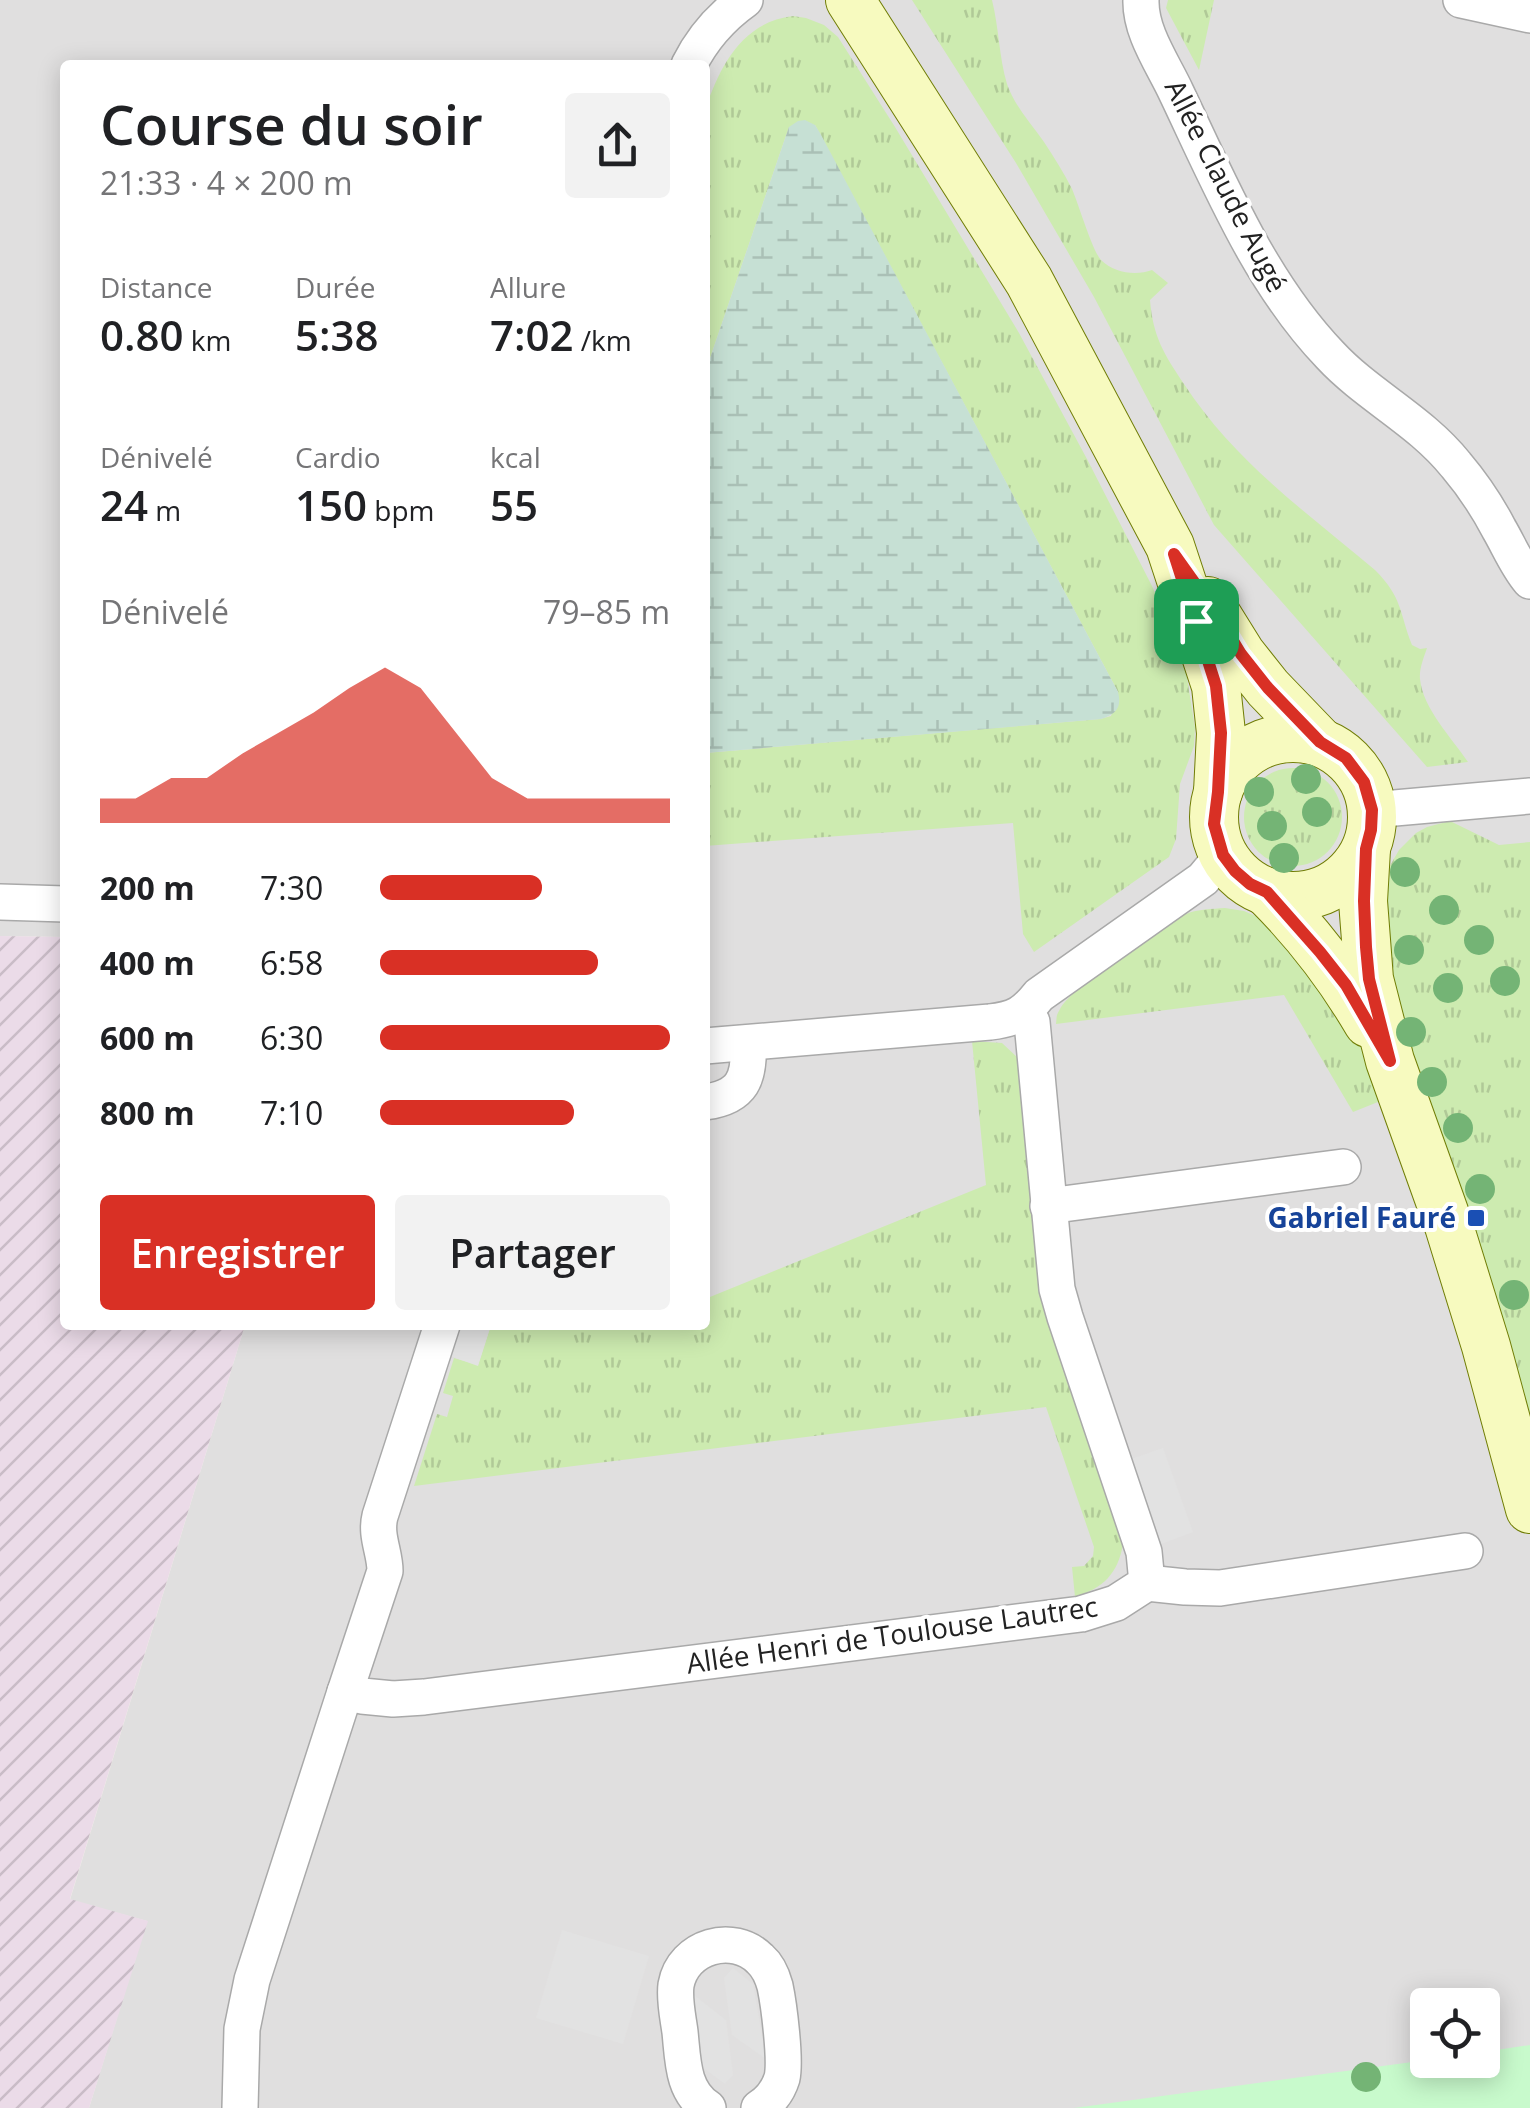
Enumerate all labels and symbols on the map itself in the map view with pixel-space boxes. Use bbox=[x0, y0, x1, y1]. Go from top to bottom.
street label: Allée Claude Augé bbox=[1157, 73, 1297, 298]
pin bbox=[1154, 579, 1239, 664]
place label: Gabriel Fauré bbox=[1268, 1198, 1456, 1236]
marker: Gabriel Fauré bbox=[1465, 1207, 1487, 1229]
street label: Allée Henri de Toulouse Lautrec bbox=[684, 1586, 1100, 1682]

